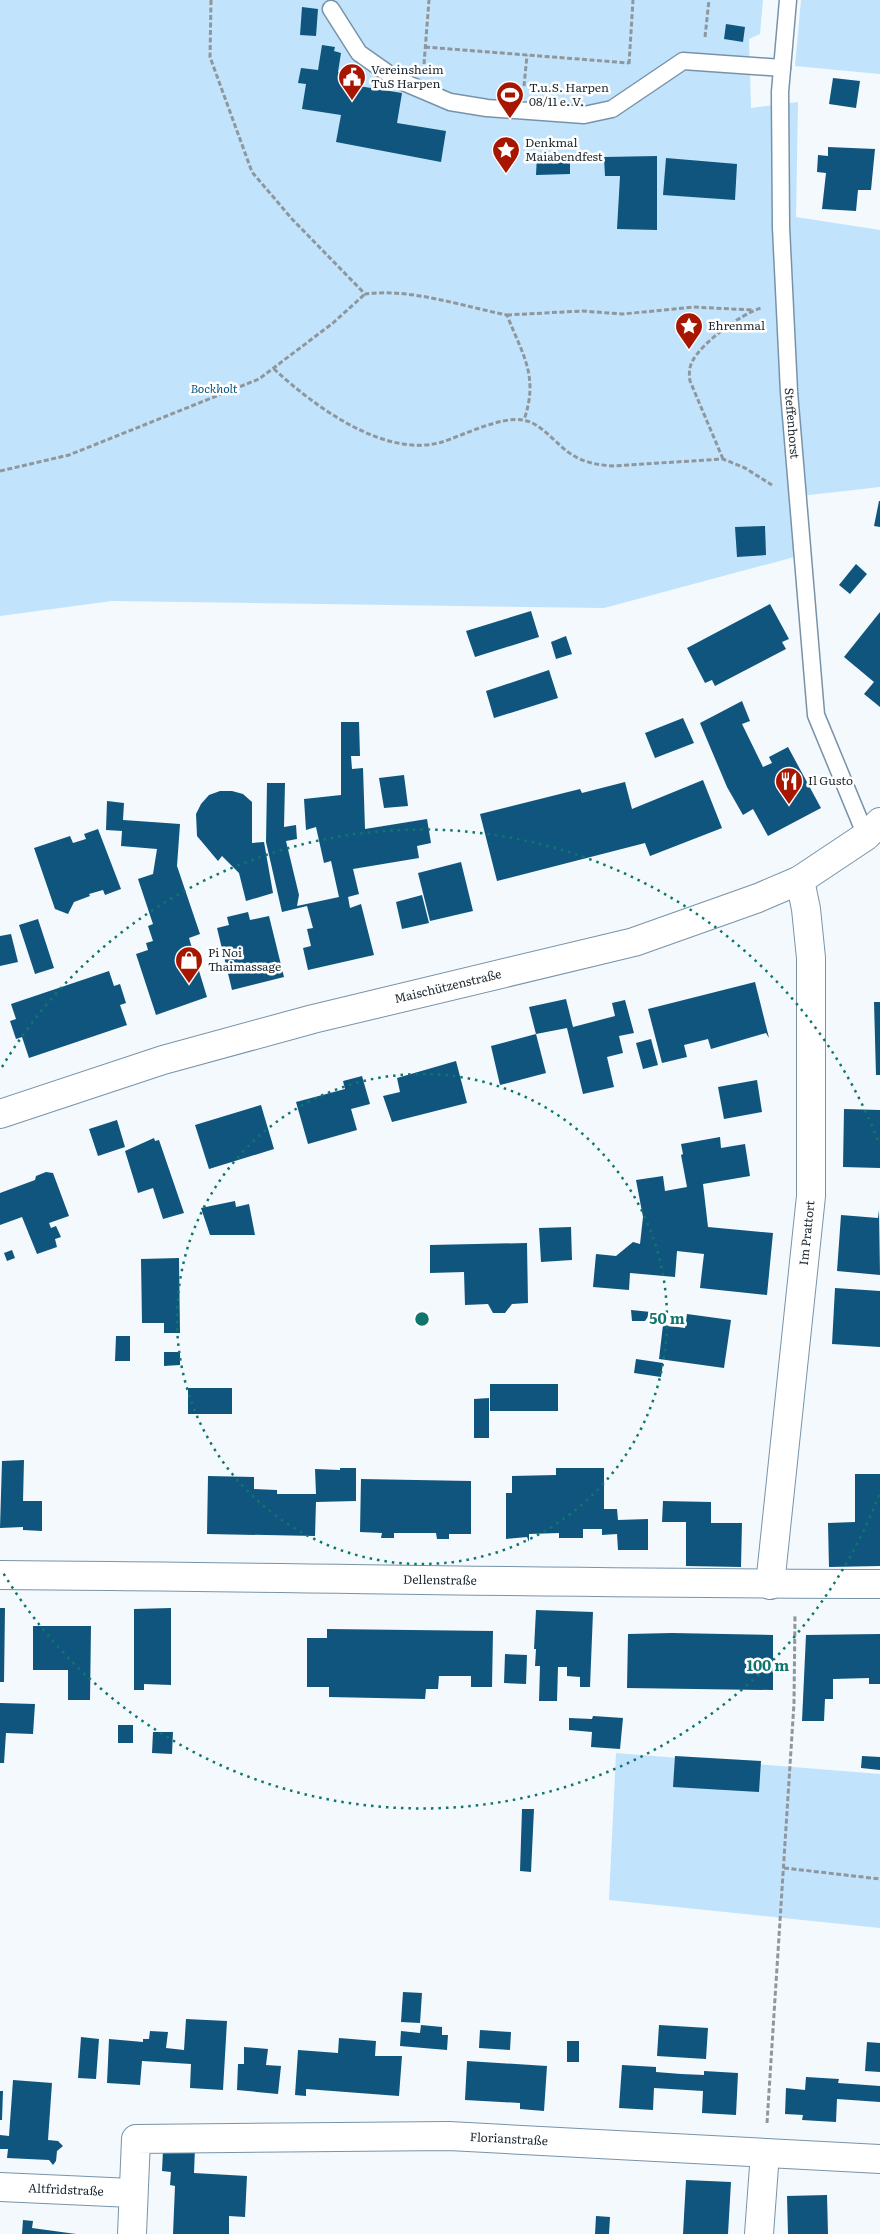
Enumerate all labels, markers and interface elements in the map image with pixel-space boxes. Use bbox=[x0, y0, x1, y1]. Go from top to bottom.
place label: Vereinsheim TuS Harpen bbox=[371, 60, 444, 92]
public building icon: Vereinsheim TuS Harpen bbox=[337, 62, 367, 101]
place label: T.u.S. Harpen 08/11 e. V. bbox=[529, 78, 609, 110]
sports icon: T.u.S. Harpen 08/11 e. V. bbox=[495, 80, 525, 119]
place label: Denkmal Maiabendfest bbox=[525, 133, 603, 165]
place icon: Denkmal Maiabendfest bbox=[491, 135, 521, 174]
place icon: Ehrenmal bbox=[674, 311, 704, 350]
place label: Ehrenmal bbox=[708, 316, 765, 334]
park label: Bockholt bbox=[190, 379, 238, 397]
street label: Steffenhorst bbox=[781, 387, 805, 460]
restaurant icon: Il Gusto bbox=[774, 766, 804, 805]
place label: Il Gusto bbox=[808, 771, 853, 789]
place label: Pi Noi Thaimassage bbox=[208, 943, 281, 975]
shop icon: Pi Noi Thaimassage bbox=[174, 945, 204, 984]
street label: Maischützenstraße bbox=[392, 964, 503, 1007]
street label: Im Prattort bbox=[794, 1199, 818, 1266]
text: 50 m bbox=[649, 1306, 685, 1329]
centre of rings bbox=[413, 1310, 431, 1328]
street label: Dellenstraße bbox=[403, 1570, 477, 1589]
text: 100 m bbox=[747, 1653, 789, 1676]
street label: Florianstraße bbox=[469, 2127, 548, 2149]
street label: Altfridstraße bbox=[28, 2178, 104, 2200]

